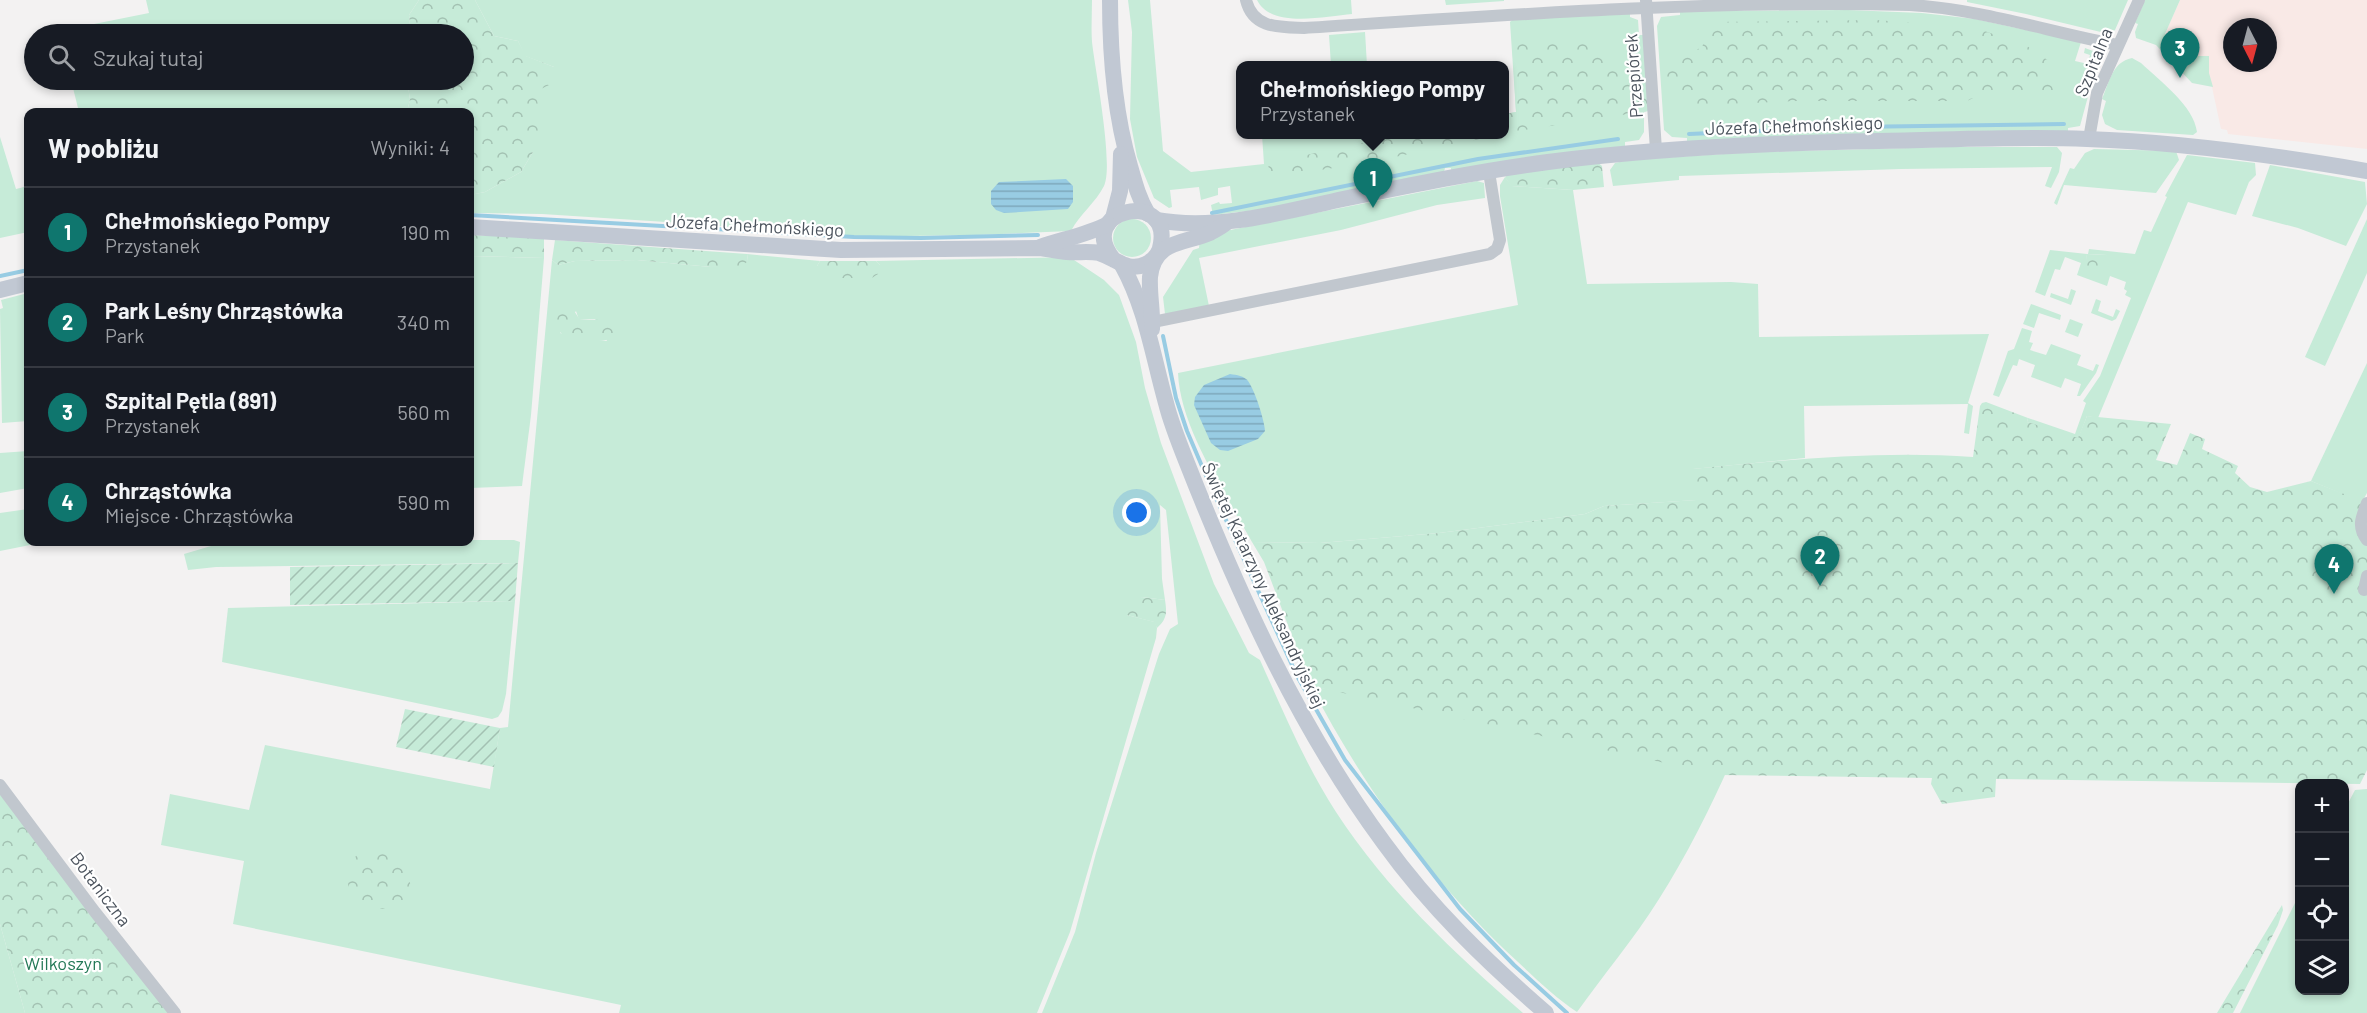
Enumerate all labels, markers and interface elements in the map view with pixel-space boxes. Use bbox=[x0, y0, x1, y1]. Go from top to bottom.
north arrow bbox=[2223, 18, 2277, 72]
search box bbox=[24, 24, 474, 90]
street label: Szpitalna bbox=[2069, 25, 2117, 99]
pin: 3 bbox=[2160, 28, 2200, 78]
street label: Przepiórek bbox=[1619, 33, 1647, 119]
icon: search bbox=[45, 41, 78, 74]
text: Szukaj tutaj bbox=[93, 44, 204, 70]
popup bbox=[1236, 61, 1509, 139]
text: Chełmońskiego Pompy bbox=[1260, 75, 1485, 101]
text: Przystanek bbox=[1260, 101, 1355, 125]
street label: Józefa Chełmońskiego bbox=[1705, 111, 1883, 139]
text: W pobliżu bbox=[48, 132, 159, 163]
text: Wyniki: 4 bbox=[371, 135, 450, 159]
pin: 1 bbox=[1354, 158, 1392, 208]
text: Chełmońskiego Pompy bbox=[105, 207, 330, 233]
street label: Józefa Chełmońskiego bbox=[665, 209, 845, 241]
text: 1 bbox=[64, 220, 71, 244]
text: 190 m bbox=[401, 220, 450, 244]
text: Przystanek bbox=[105, 233, 200, 257]
text: Park Leśny Chrząstówka bbox=[105, 297, 343, 323]
text: 2 bbox=[62, 310, 73, 334]
text: 340 m bbox=[397, 310, 450, 334]
text: Park bbox=[105, 323, 144, 347]
text: Szpital Pętla (891) bbox=[105, 387, 276, 413]
text: 3 bbox=[62, 400, 73, 424]
text: 560 m bbox=[398, 400, 450, 424]
text: Przystanek bbox=[105, 413, 200, 437]
street label: Świętej Katarzyny Aleksandryjskiej bbox=[1197, 459, 1331, 711]
text: Chrząstówka bbox=[105, 477, 232, 503]
text: 4 bbox=[61, 490, 74, 514]
text: 590 m bbox=[397, 490, 450, 514]
your location bbox=[1122, 498, 1151, 527]
text: Miejsce · Chrząstówka bbox=[105, 503, 294, 527]
pin: 2 bbox=[1800, 536, 1840, 586]
pin: 4 bbox=[2314, 544, 2354, 594]
map controls bbox=[2295, 779, 2349, 995]
button: + bbox=[2295, 779, 2349, 833]
button: − bbox=[2295, 833, 2349, 887]
street label: Botaniczna bbox=[66, 847, 136, 931]
button: locate bbox=[2295, 887, 2349, 941]
button: layers bbox=[2295, 941, 2349, 995]
park label: Wilkoszyn bbox=[24, 952, 102, 974]

